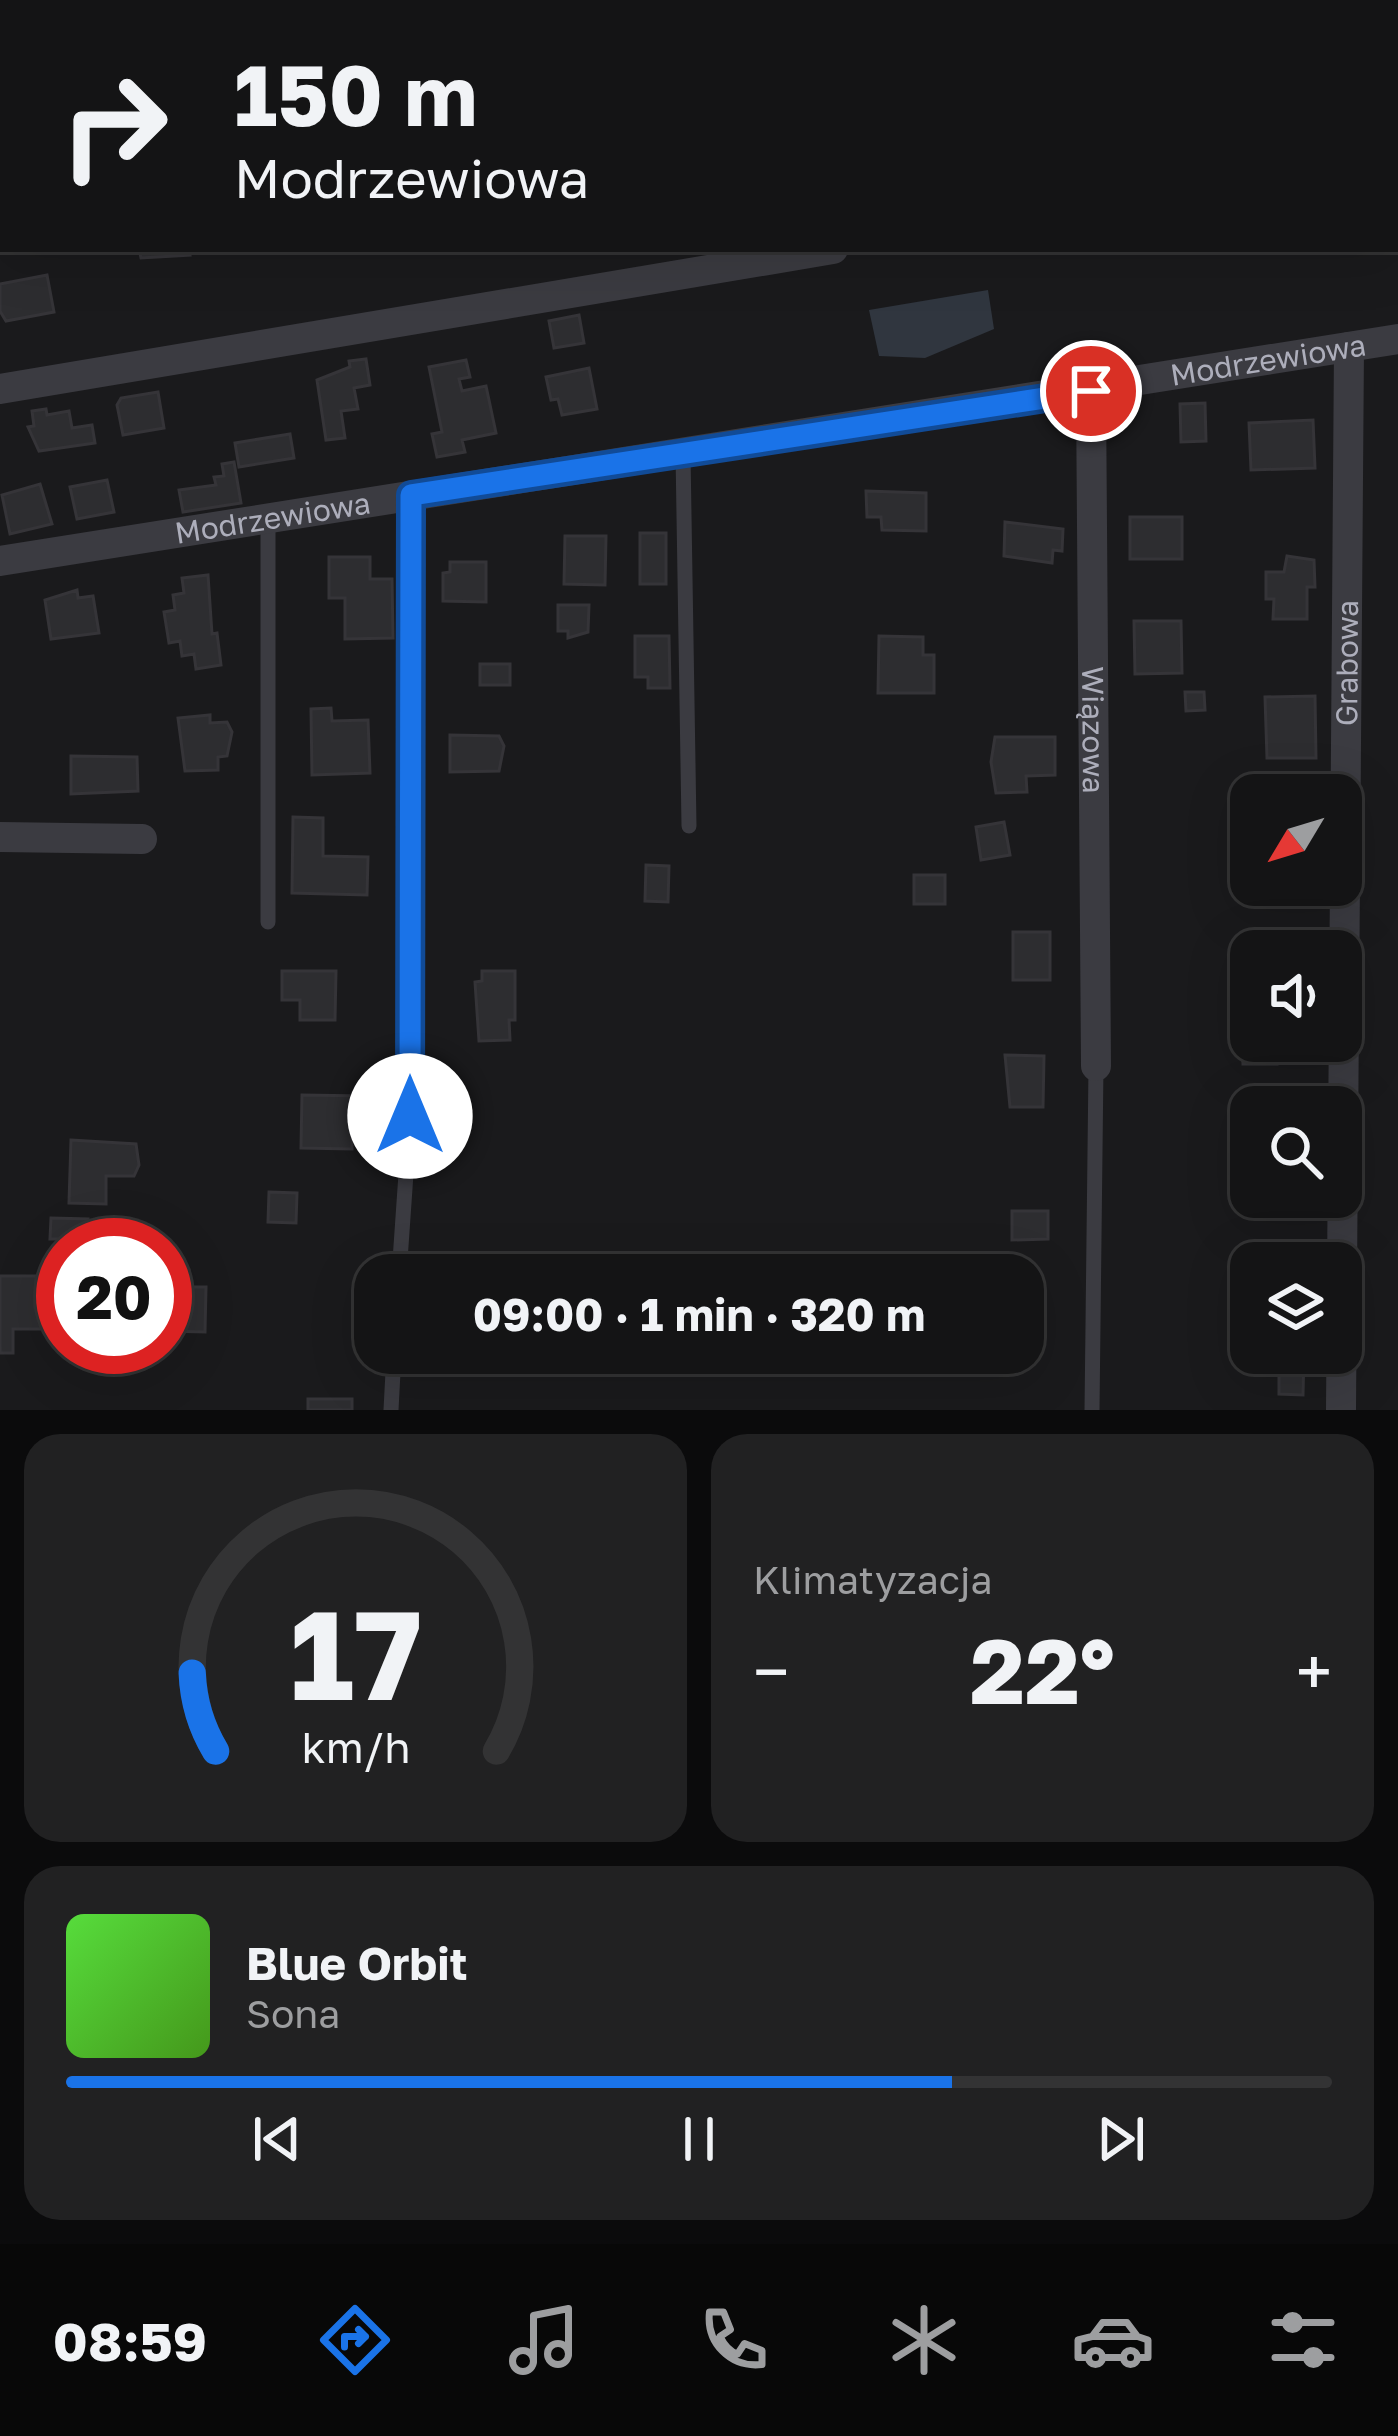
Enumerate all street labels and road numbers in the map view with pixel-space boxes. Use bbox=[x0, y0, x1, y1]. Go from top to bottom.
street label: Modrzewiowa bbox=[1168, 326, 1368, 393]
street label: Modrzewiowa bbox=[172, 484, 373, 551]
street label: Grabowa bbox=[1328, 600, 1365, 726]
street label: Wiązowa bbox=[1075, 666, 1112, 794]

